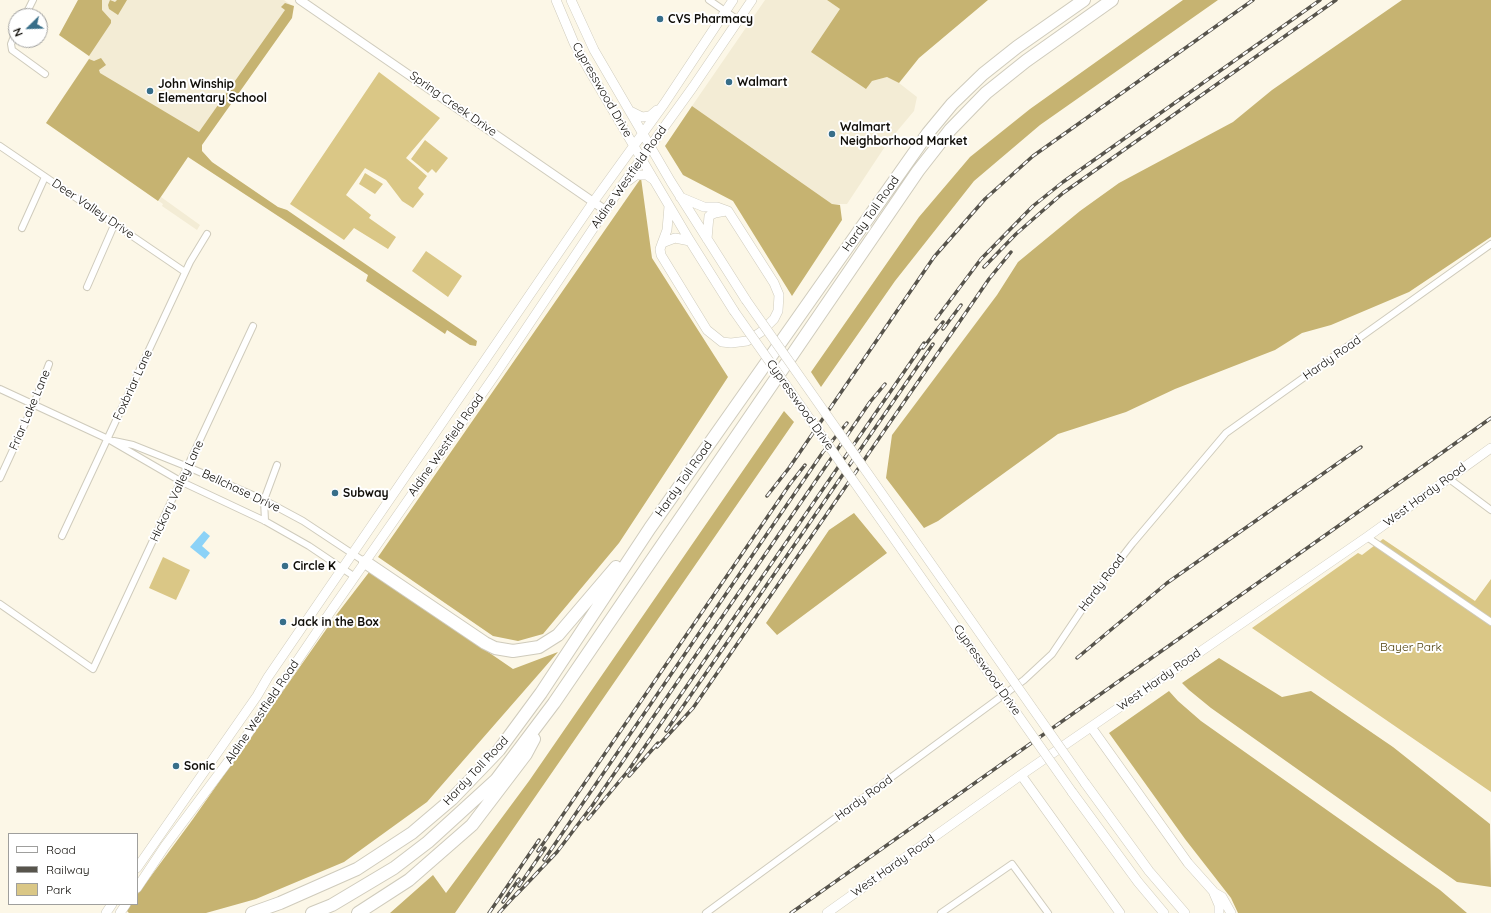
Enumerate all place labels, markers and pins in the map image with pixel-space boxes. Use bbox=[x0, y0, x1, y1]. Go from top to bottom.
place label: CVS Pharmacy bbox=[668, 12, 753, 26]
marker: CVS Pharmacy bbox=[655, 14, 665, 24]
place label: Walmart bbox=[737, 75, 788, 89]
place label: John Winship Elementary School bbox=[158, 77, 267, 105]
marker: Walmart bbox=[724, 77, 734, 87]
marker: John Winship Elementary School bbox=[145, 86, 155, 96]
place label: Walmart Neighborhood Market bbox=[840, 120, 968, 148]
marker: Walmart Neighborhood Market bbox=[827, 129, 837, 139]
place label: Subway bbox=[343, 486, 389, 500]
marker: Subway bbox=[330, 488, 340, 498]
place label: Circle K bbox=[293, 559, 336, 573]
marker: Circle K bbox=[280, 561, 290, 571]
place label: Jack in the Box bbox=[291, 615, 378, 629]
marker: Jack in the Box bbox=[278, 617, 288, 627]
place label: Sonic bbox=[184, 759, 215, 773]
marker: Sonic bbox=[171, 761, 181, 771]

